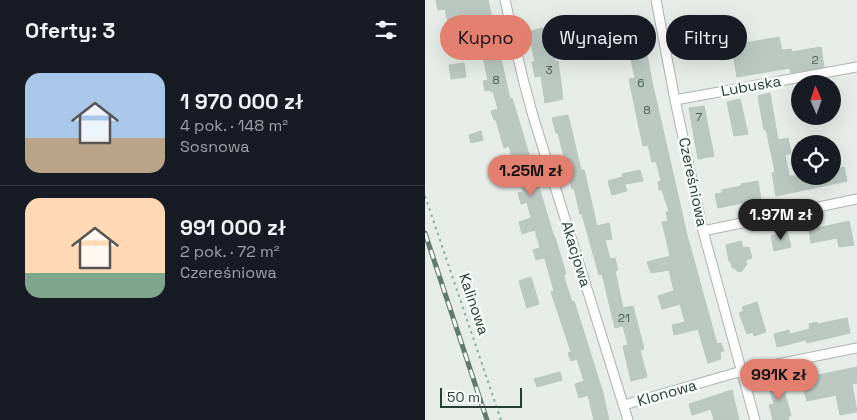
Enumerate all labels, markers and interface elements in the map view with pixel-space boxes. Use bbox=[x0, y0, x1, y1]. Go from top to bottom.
chip: Kupno bbox=[440, 15, 532, 60]
chip: Wynajem bbox=[542, 15, 656, 60]
chip: Filtry bbox=[666, 15, 747, 60]
icon: filters bbox=[372, 16, 400, 44]
text: Oferty: 3 bbox=[25, 17, 115, 44]
house number: 2 bbox=[811, 52, 819, 68]
house number: 3 bbox=[545, 62, 553, 78]
street label: Lubuska bbox=[719, 71, 783, 100]
house number: 8 bbox=[492, 72, 500, 88]
house number: 6 bbox=[637, 75, 645, 91]
north arrow bbox=[791, 75, 841, 125]
map controls bbox=[791, 75, 841, 185]
text: 1 970 000 zł bbox=[180, 88, 303, 115]
icon: home bbox=[65, 93, 125, 153]
house number: 8 bbox=[643, 102, 651, 118]
house number: 7 bbox=[696, 109, 703, 125]
text: 4 pok. · 148 m² bbox=[180, 115, 288, 136]
button: locate bbox=[791, 135, 841, 185]
text: Sosnowa bbox=[180, 136, 250, 157]
street label: Czereśniowa bbox=[675, 136, 712, 229]
pin: 1.25M zł bbox=[479, 154, 583, 197]
text: 1.25M zł bbox=[499, 160, 563, 181]
pin: 1.97M zł bbox=[729, 198, 833, 241]
text: 1.97M zł bbox=[749, 204, 813, 225]
text: 991 000 zł bbox=[180, 214, 286, 241]
icon: home bbox=[65, 218, 125, 278]
street label: Akacjowa bbox=[557, 219, 596, 290]
text: 2 pok. · 72 m² bbox=[180, 241, 280, 262]
text: Czereśniowa bbox=[180, 262, 277, 283]
street label: Kalinowa bbox=[455, 271, 494, 338]
house number: 21 bbox=[618, 310, 630, 326]
pin: 991K zł bbox=[733, 358, 825, 401]
text: 991K zł bbox=[751, 364, 807, 385]
street label: Klonowa bbox=[635, 375, 699, 410]
scale bar bbox=[440, 385, 523, 408]
text: 50 m bbox=[447, 388, 480, 406]

